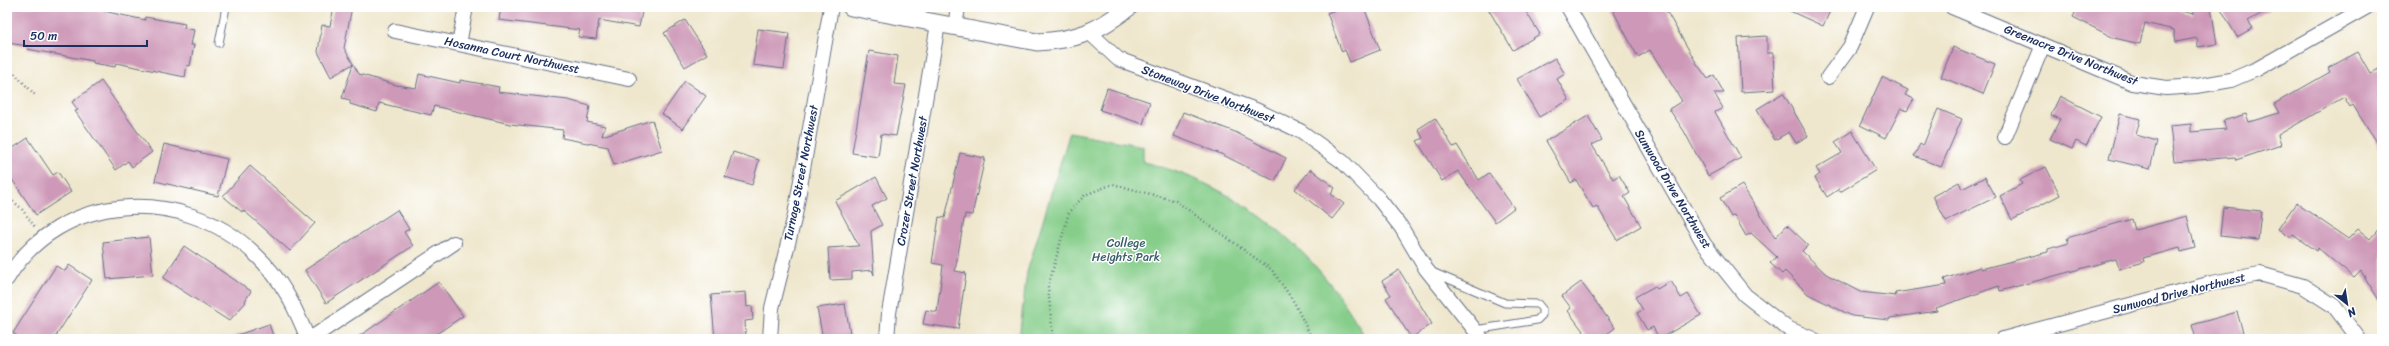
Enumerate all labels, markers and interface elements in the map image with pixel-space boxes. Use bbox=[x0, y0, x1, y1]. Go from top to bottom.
street label: Greenacre Drive Northwest bbox=[2001, 18, 2143, 92]
scale bar bbox=[24, 22, 147, 48]
text: 50 m bbox=[30, 25, 57, 47]
street label: Hosanna Court Northwest bbox=[442, 30, 582, 80]
street label: Stoneway Drive Northwest bbox=[1138, 58, 1279, 130]
street label: Turnage Street Northwest bbox=[777, 102, 825, 243]
street label: Crozer Street Northwest bbox=[890, 113, 934, 248]
street label: Sunwood Drive Northwest bbox=[1628, 125, 1718, 253]
park label: College Heights Park bbox=[1092, 232, 1160, 268]
street label: Sunwood Drive Northwest bbox=[2110, 266, 2248, 320]
north arrow bbox=[2327, 284, 2367, 324]
text: N bbox=[2343, 302, 2361, 323]

